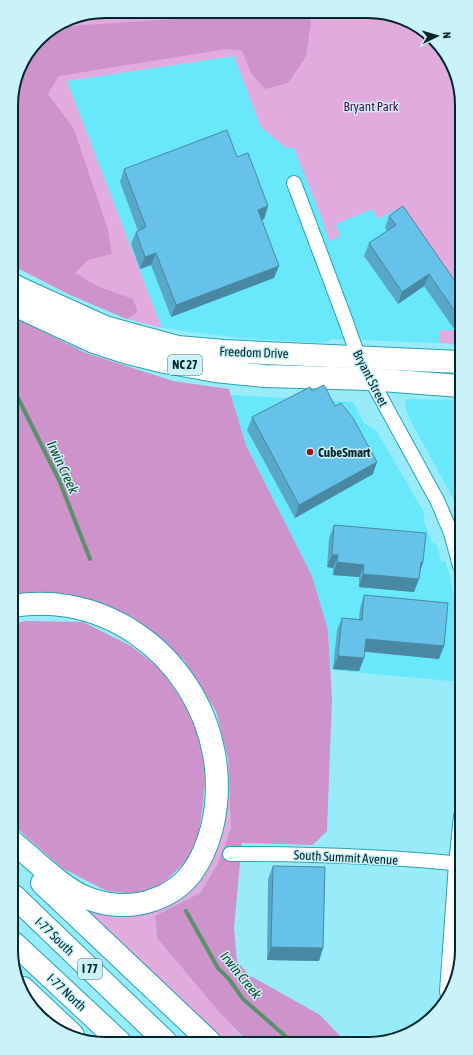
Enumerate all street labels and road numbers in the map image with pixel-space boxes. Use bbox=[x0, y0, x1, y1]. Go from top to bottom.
street label: Freedom Drive bbox=[219, 344, 289, 361]
street label: Bryant Street bbox=[350, 347, 391, 409]
road number: NC 27 bbox=[168, 355, 202, 375]
street label: South Summit Avenue bbox=[293, 847, 399, 868]
street label: I-77 South bbox=[32, 914, 77, 959]
road number: I 77 bbox=[78, 959, 102, 979]
street label: I-77 North bbox=[44, 970, 89, 1014]

